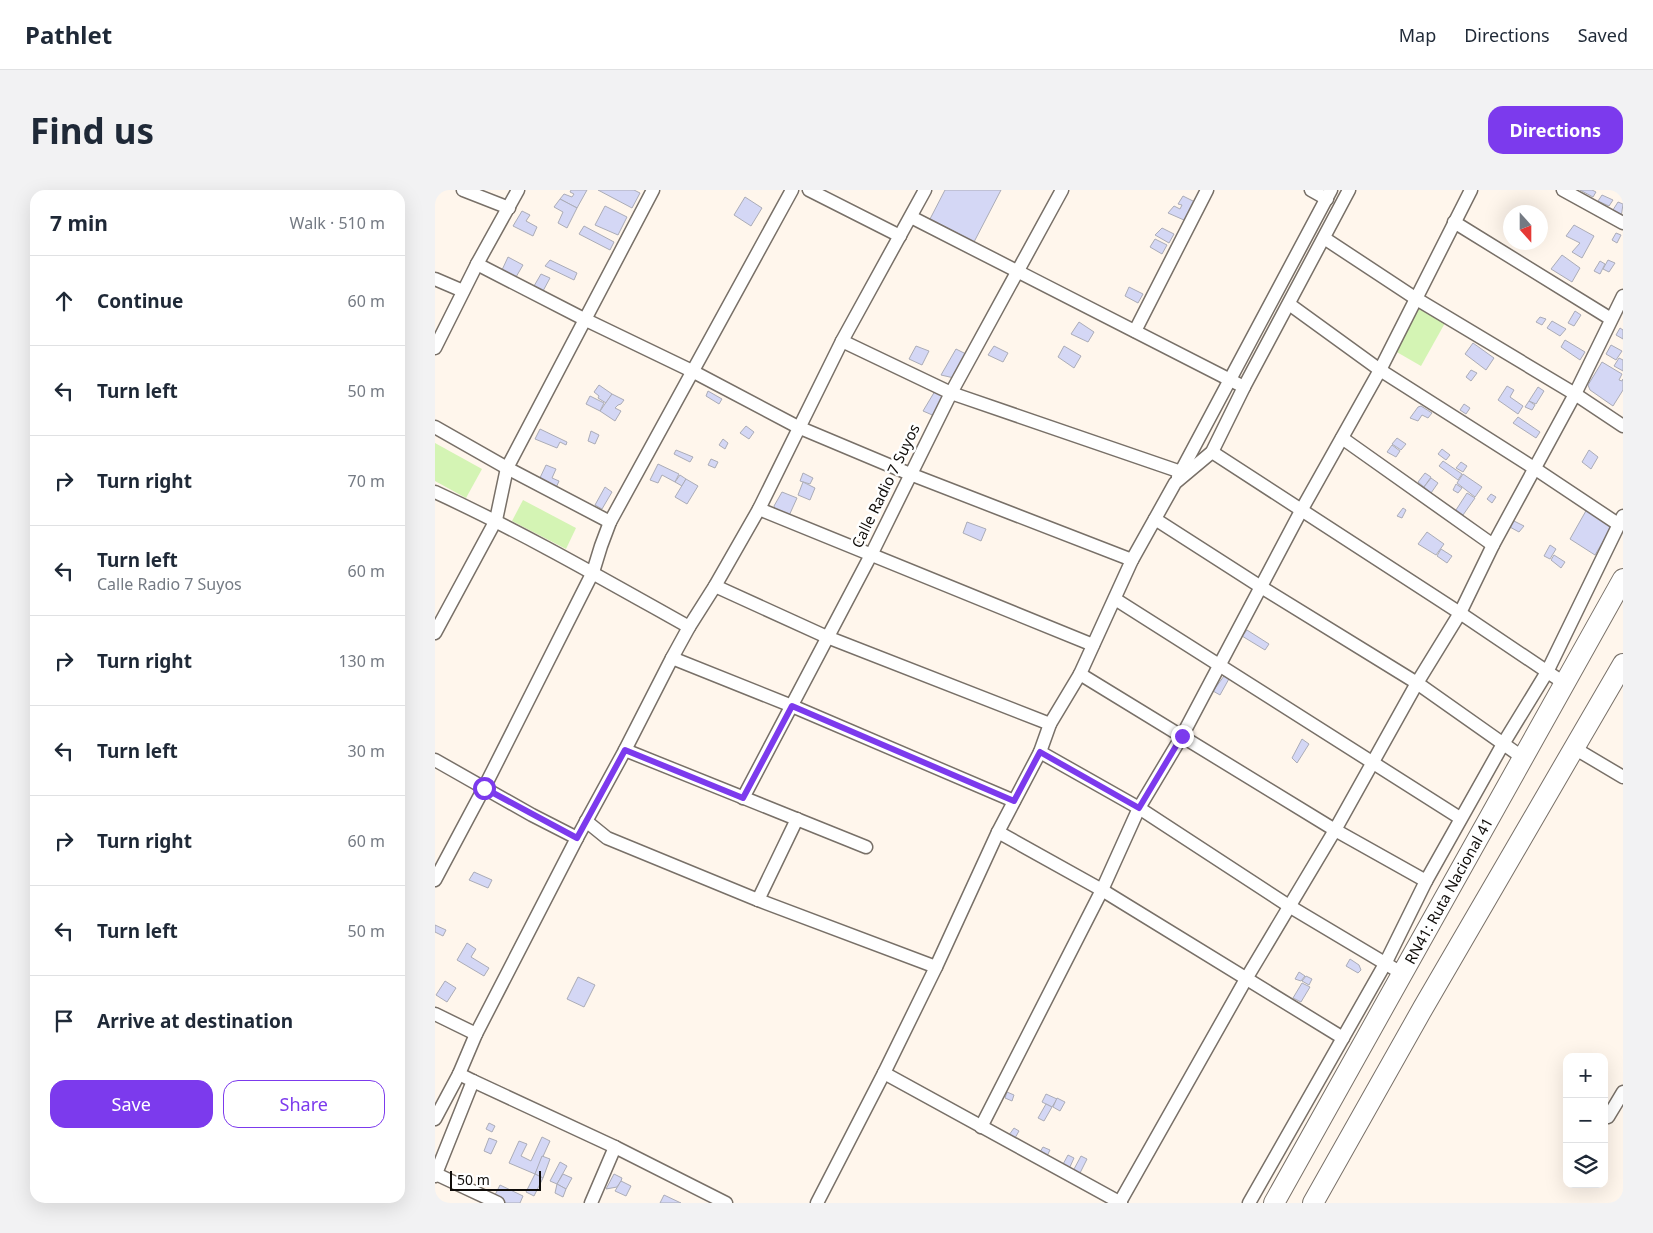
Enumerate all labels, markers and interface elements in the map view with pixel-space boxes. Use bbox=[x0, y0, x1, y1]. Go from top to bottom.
text: Pathlet bbox=[25, 18, 112, 51]
text: Map bbox=[1399, 23, 1436, 47]
text: Directions bbox=[1464, 23, 1550, 47]
text: Saved bbox=[1578, 23, 1628, 47]
button: Directions bbox=[1488, 106, 1623, 154]
text: Find us bbox=[30, 107, 154, 154]
north arrow bbox=[1503, 205, 1548, 250]
text: 7 min bbox=[50, 209, 108, 237]
text: Walk · 510 m bbox=[290, 212, 385, 234]
icon: ahead bbox=[50, 287, 78, 315]
text: Continue bbox=[97, 288, 183, 314]
text: 60 m bbox=[348, 290, 385, 312]
icon: left bbox=[50, 377, 78, 405]
text: Turn left bbox=[97, 378, 178, 404]
text: 50 m bbox=[348, 380, 385, 402]
street label: Calle Radio 7 Suyos bbox=[846, 420, 924, 551]
icon: right bbox=[50, 467, 78, 495]
text: Turn right bbox=[97, 468, 192, 494]
text: 70 m bbox=[348, 470, 385, 492]
text: Turn left bbox=[97, 547, 178, 573]
icon: left bbox=[50, 557, 78, 585]
text: 60 m bbox=[348, 560, 385, 582]
text: Calle Radio 7 Suyos bbox=[97, 573, 242, 595]
icon: right bbox=[50, 647, 78, 675]
text: Turn right bbox=[97, 648, 192, 674]
text: 130 m bbox=[338, 650, 385, 672]
route end bbox=[1171, 725, 1194, 748]
icon: left bbox=[50, 737, 78, 765]
text: Turn left bbox=[97, 738, 178, 764]
text: 30 m bbox=[348, 740, 385, 762]
route start bbox=[473, 777, 496, 800]
street label: RN41: Ruta Nacional 41 bbox=[1399, 814, 1497, 967]
icon: right bbox=[50, 827, 78, 855]
text: Turn right bbox=[97, 828, 192, 854]
text: 60 m bbox=[348, 830, 385, 852]
icon: left bbox=[50, 917, 78, 945]
text: Turn left bbox=[97, 918, 178, 944]
text: 50 m bbox=[348, 920, 385, 942]
icon: arrive bbox=[50, 1007, 78, 1035]
text: Arrive at destination bbox=[97, 1008, 293, 1034]
map controls bbox=[1563, 1053, 1608, 1188]
button: + bbox=[1563, 1053, 1608, 1098]
button: Save bbox=[50, 1080, 213, 1128]
button: Share bbox=[223, 1080, 385, 1128]
button: − bbox=[1563, 1098, 1608, 1143]
button: layers bbox=[1563, 1143, 1608, 1188]
scale bar bbox=[450, 1168, 541, 1191]
text: 50 m bbox=[457, 1170, 490, 1189]

